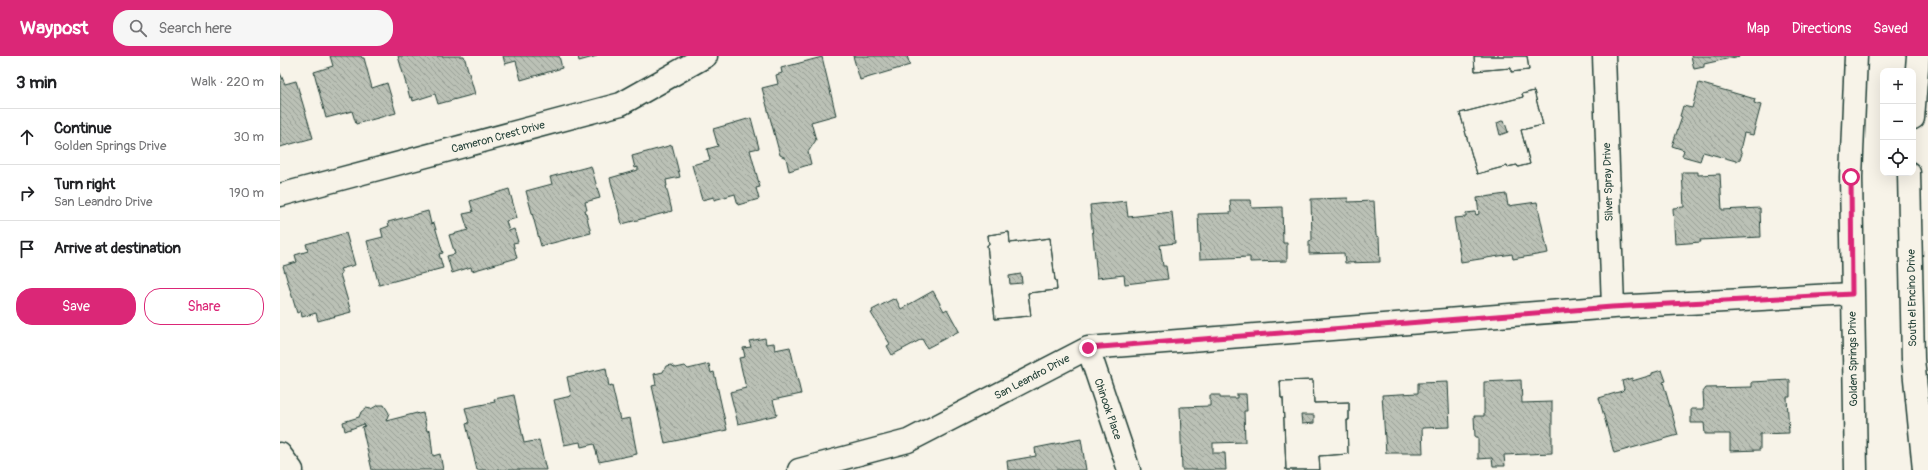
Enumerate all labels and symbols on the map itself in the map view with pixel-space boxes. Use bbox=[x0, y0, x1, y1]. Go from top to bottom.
street label: Cameron Crest Drive bbox=[450, 118, 547, 156]
street label: Silver Spray Drive bbox=[1600, 142, 1616, 222]
route start bbox=[1842, 168, 1860, 186]
street label: South el Encino Drive bbox=[1905, 248, 1919, 347]
street label: Golden Springs Drive bbox=[1846, 311, 1860, 407]
route end bbox=[1079, 339, 1097, 357]
street label: San Leandro Drive bbox=[992, 351, 1072, 402]
street label: Chinook Place bbox=[1091, 377, 1125, 442]

